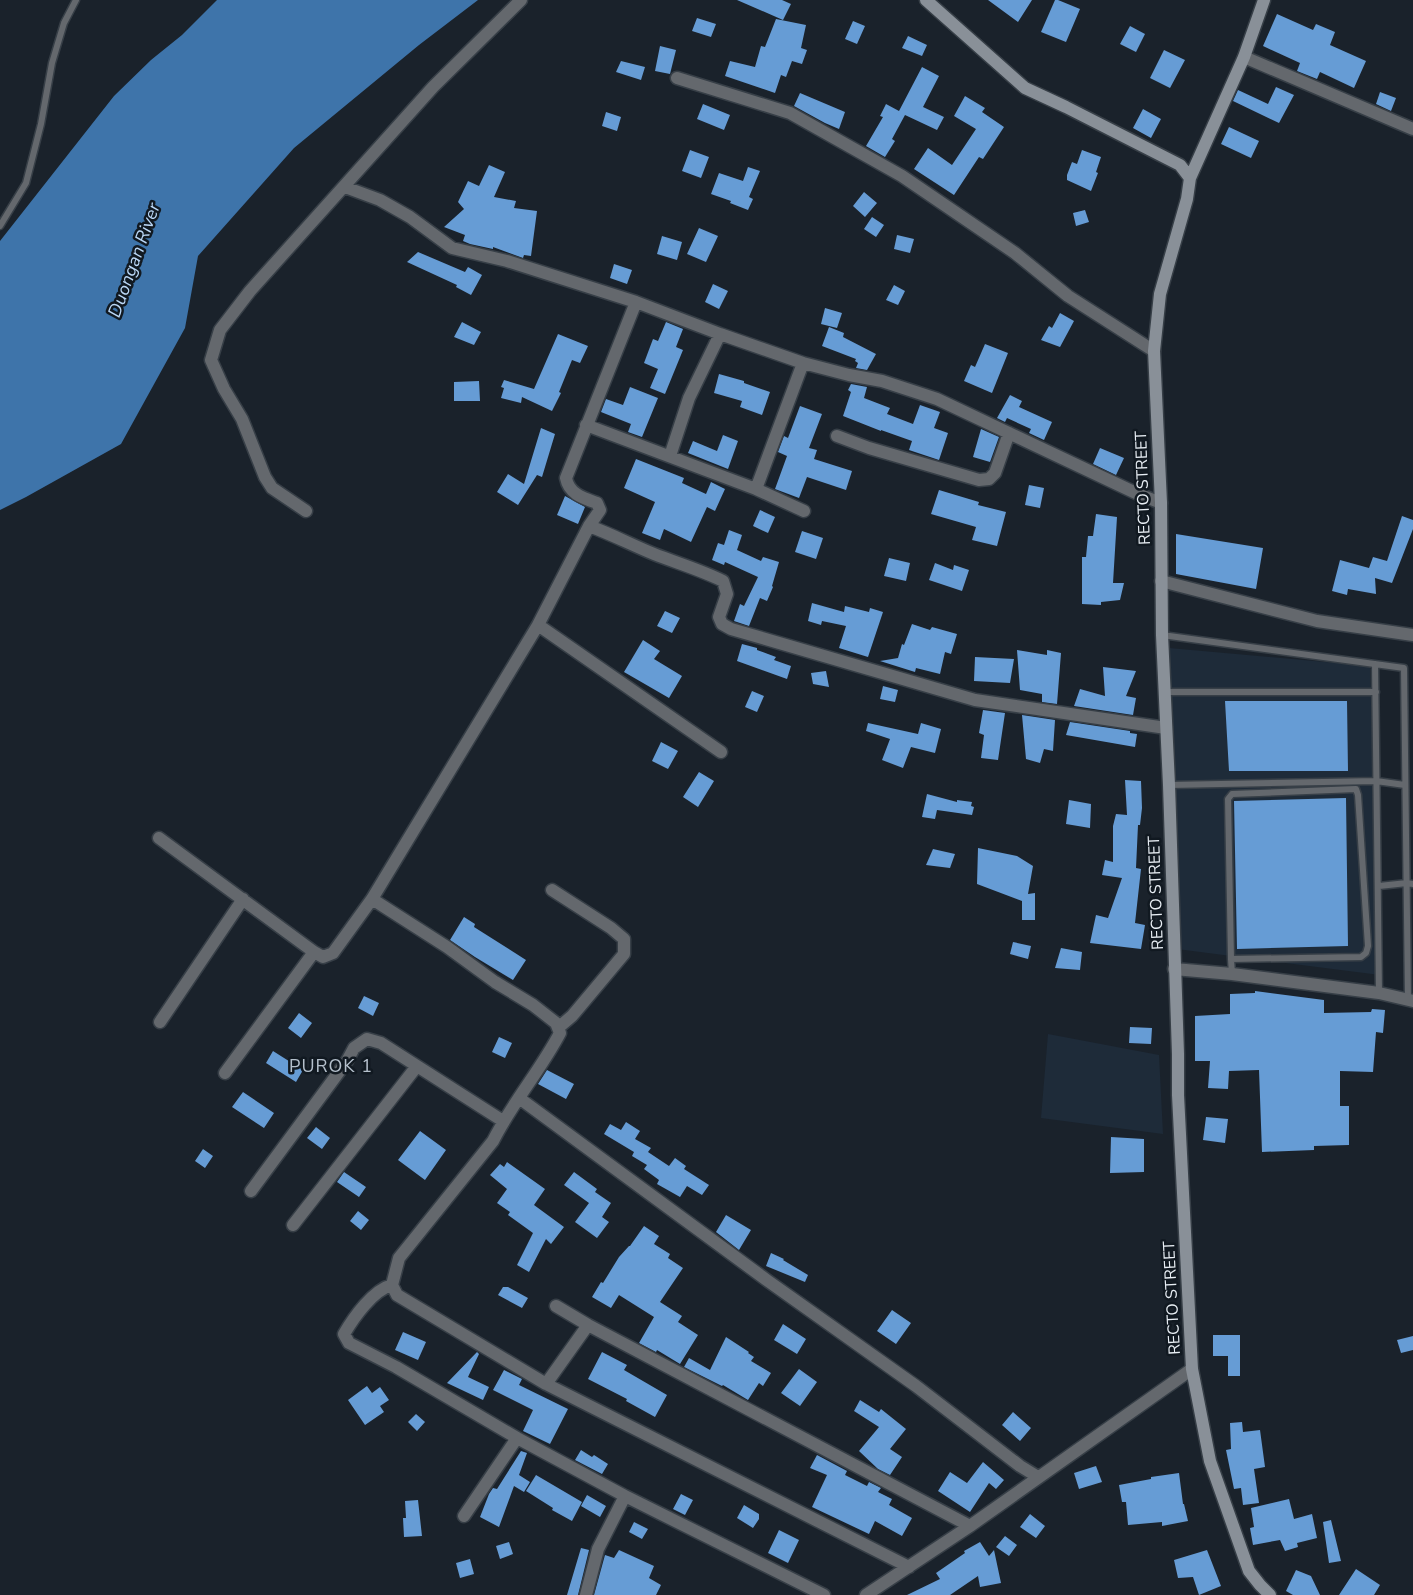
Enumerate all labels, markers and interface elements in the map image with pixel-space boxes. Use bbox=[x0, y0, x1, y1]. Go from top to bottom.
water label: Duongan River bbox=[102, 199, 166, 320]
street label: RECTO STREET bbox=[1130, 430, 1156, 545]
street label: RECTO STREET bbox=[1143, 835, 1169, 950]
district label: PUROK 1 bbox=[289, 1054, 373, 1078]
street label: RECTO STREET bbox=[1158, 1240, 1186, 1355]

